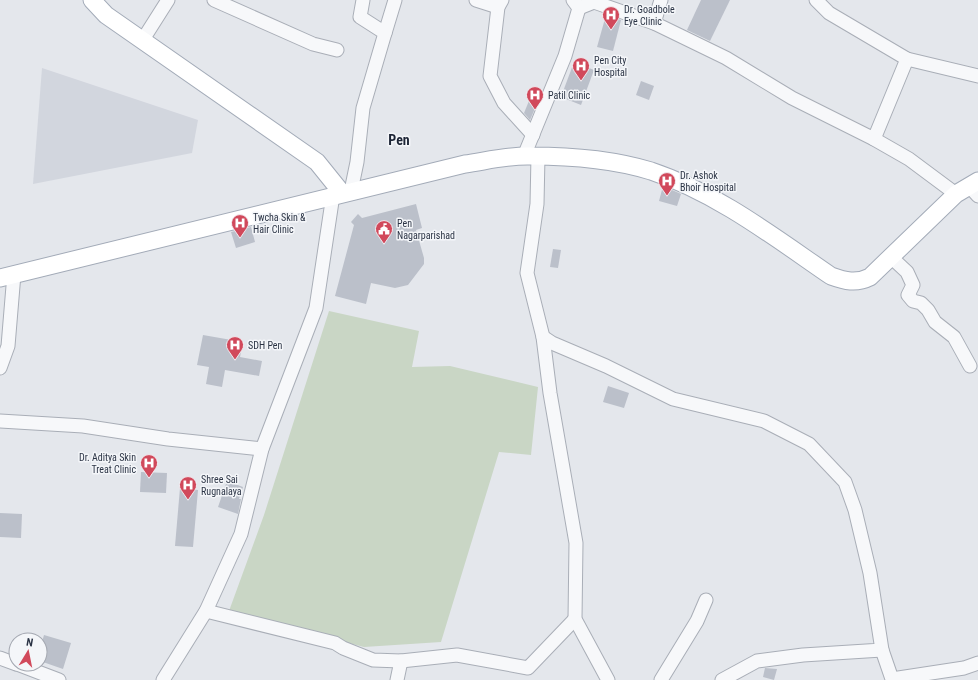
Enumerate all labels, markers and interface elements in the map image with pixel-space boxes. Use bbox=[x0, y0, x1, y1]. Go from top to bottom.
place label: Dr. Goadbole Eye Clinic bbox=[624, 4, 675, 27]
hospital icon: Dr. Goadbole Eye Clinic bbox=[601, 5, 621, 30]
place label: Pen City Hospital bbox=[594, 55, 627, 78]
hospital icon: Pen City Hospital bbox=[571, 56, 591, 81]
hospital icon: Patil Clinic bbox=[525, 85, 545, 110]
place label: Patil Clinic bbox=[548, 90, 591, 101]
district label: Pen bbox=[388, 132, 410, 148]
place label: Dr. Ashok Bhoir Hospital bbox=[680, 170, 736, 193]
hospital icon: Dr. Ashok Bhoir Hospital bbox=[657, 171, 677, 196]
place label: Twcha Skin & Hair Clinic bbox=[253, 212, 306, 235]
hospital icon: Twcha Skin & Hair Clinic bbox=[230, 213, 250, 238]
place label: Pen Nagarparishad bbox=[397, 218, 455, 241]
public building icon: Pen Nagarparishad bbox=[374, 219, 394, 244]
hospital icon: SDH Pen bbox=[225, 335, 245, 360]
place label: SDH Pen bbox=[248, 340, 283, 351]
place label: Dr. Aditya Skin Treat Clinic bbox=[79, 452, 136, 475]
hospital icon: Dr. Aditya Skin Treat Clinic bbox=[139, 453, 159, 478]
place label: Shree Sai Rugnalaya bbox=[201, 474, 242, 497]
hospital icon: Shree Sai Rugnalaya bbox=[178, 475, 198, 500]
north arrow bbox=[8, 632, 48, 672]
text: N bbox=[25, 636, 34, 650]

